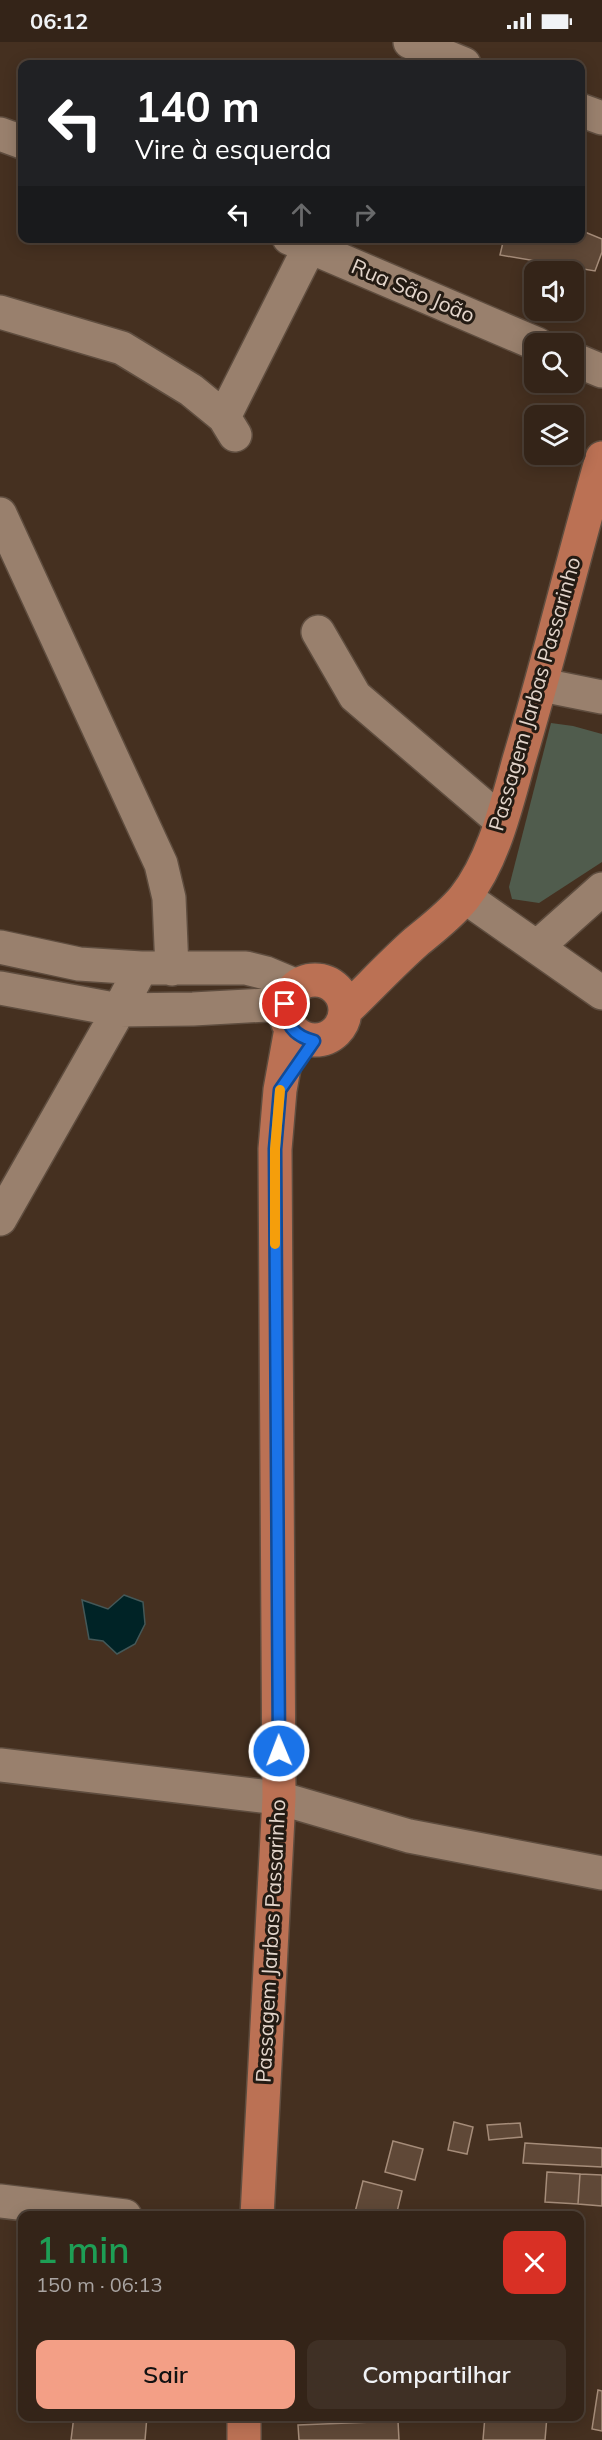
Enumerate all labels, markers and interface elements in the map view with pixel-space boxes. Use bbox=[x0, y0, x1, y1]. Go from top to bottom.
text: 06:12 bbox=[30, 7, 88, 35]
text: 140 m bbox=[135, 80, 260, 133]
icon: left bbox=[36, 84, 114, 162]
text: Vire à esquerda bbox=[135, 132, 331, 166]
icon: left bbox=[222, 198, 255, 231]
icon: ahead bbox=[285, 198, 318, 231]
icon: right bbox=[348, 198, 381, 231]
street label: Rua São João bbox=[348, 252, 479, 328]
map controls bbox=[524, 261, 584, 465]
button: sound bbox=[524, 261, 584, 321]
button: search bbox=[524, 333, 584, 393]
button: layers bbox=[524, 405, 584, 465]
street label: Passagem Jarbas Passarinho bbox=[482, 554, 586, 834]
pin bbox=[259, 978, 310, 1029]
icon: arrive bbox=[268, 987, 301, 1020]
position arrow bbox=[247, 1719, 311, 1783]
street label: Passagem Jarbas Passarinho bbox=[250, 1799, 290, 2083]
text: 1 min bbox=[36, 2227, 130, 2272]
button: close bbox=[503, 2231, 566, 2294]
text: 150 m · 06:13 bbox=[36, 2272, 162, 2297]
button: Sair bbox=[36, 2340, 295, 2409]
button: Compartilhar bbox=[307, 2340, 566, 2409]

